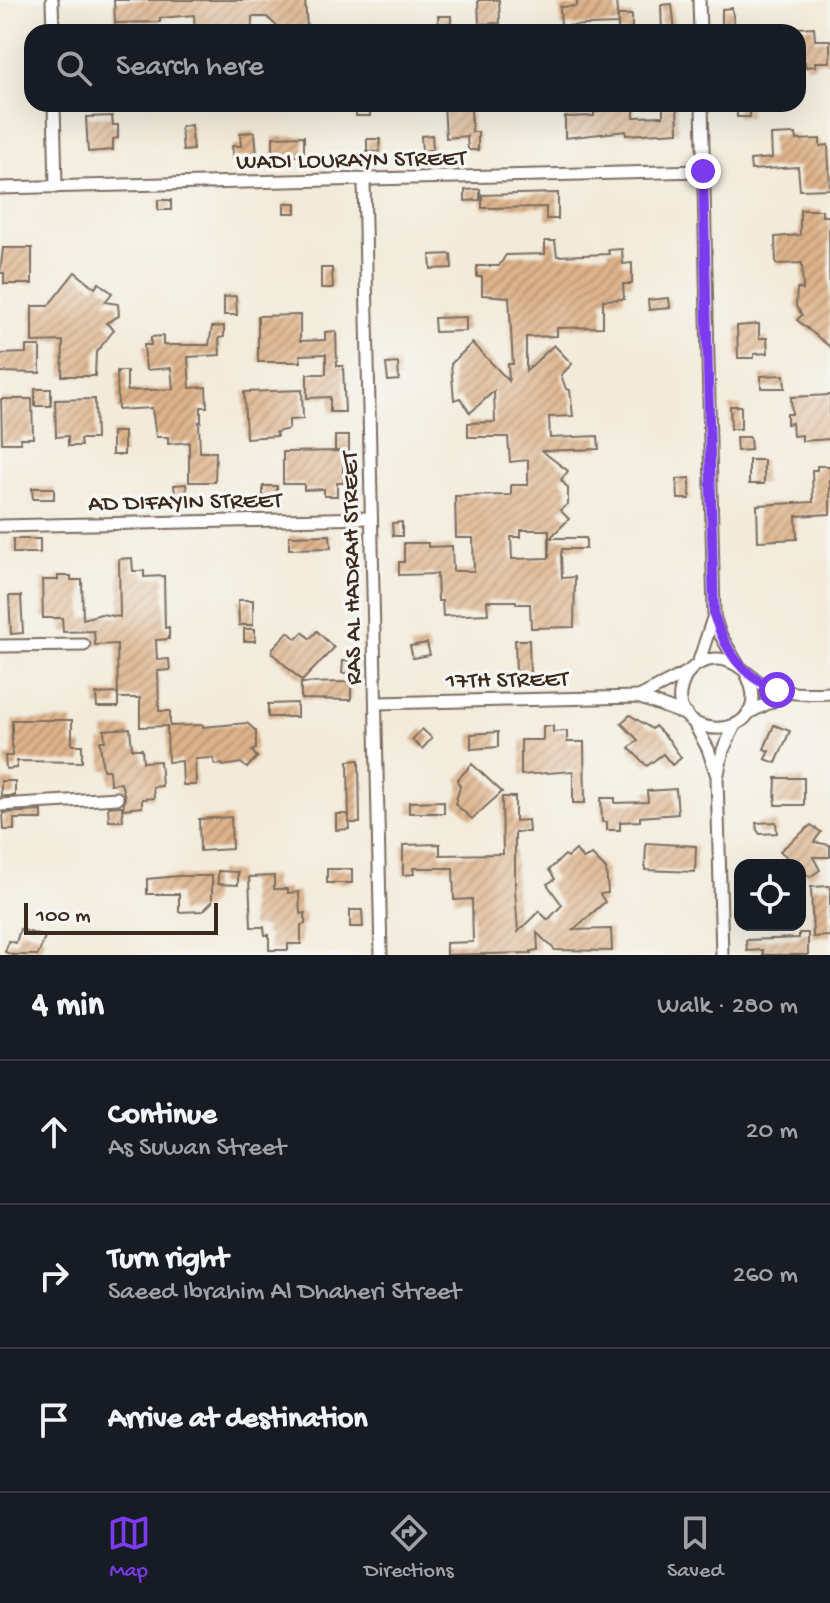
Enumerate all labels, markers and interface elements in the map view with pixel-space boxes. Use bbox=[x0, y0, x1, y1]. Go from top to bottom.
search box bbox=[24, 24, 806, 112]
icon: search bbox=[52, 46, 96, 90]
text: Search here bbox=[116, 51, 264, 86]
street label: WADI LOURAYN STREET bbox=[236, 145, 468, 178]
route end bbox=[685, 153, 721, 189]
street label: RAS AL HADRAH STREET bbox=[337, 449, 370, 685]
street label: AD DIFAYIN STREET bbox=[88, 487, 284, 520]
street label: 17TH STREET bbox=[444, 666, 571, 697]
route start bbox=[759, 672, 795, 708]
map controls bbox=[734, 859, 806, 931]
button: locate bbox=[734, 859, 806, 931]
scale bar bbox=[24, 899, 218, 935]
text: 100 m bbox=[36, 904, 91, 930]
text: 4 min bbox=[32, 987, 104, 1027]
text: Walk · 280 m bbox=[657, 992, 798, 1023]
text: Continue bbox=[108, 1099, 217, 1134]
icon: ahead bbox=[32, 1110, 76, 1154]
text: 20 m bbox=[746, 1117, 798, 1148]
text: As Suwan Street bbox=[108, 1134, 286, 1165]
text: Turn right bbox=[108, 1243, 228, 1278]
icon: right bbox=[32, 1254, 76, 1298]
text: 260 m bbox=[733, 1261, 798, 1292]
text: Saeed Ibrahim Al Dhaheri Street bbox=[108, 1278, 461, 1309]
icon: arrive bbox=[32, 1398, 76, 1442]
text: Arrive at destination bbox=[108, 1403, 368, 1438]
tab: Map bbox=[107, 1511, 151, 1585]
tab: Directions bbox=[364, 1511, 454, 1585]
tab: Saved bbox=[667, 1511, 723, 1585]

